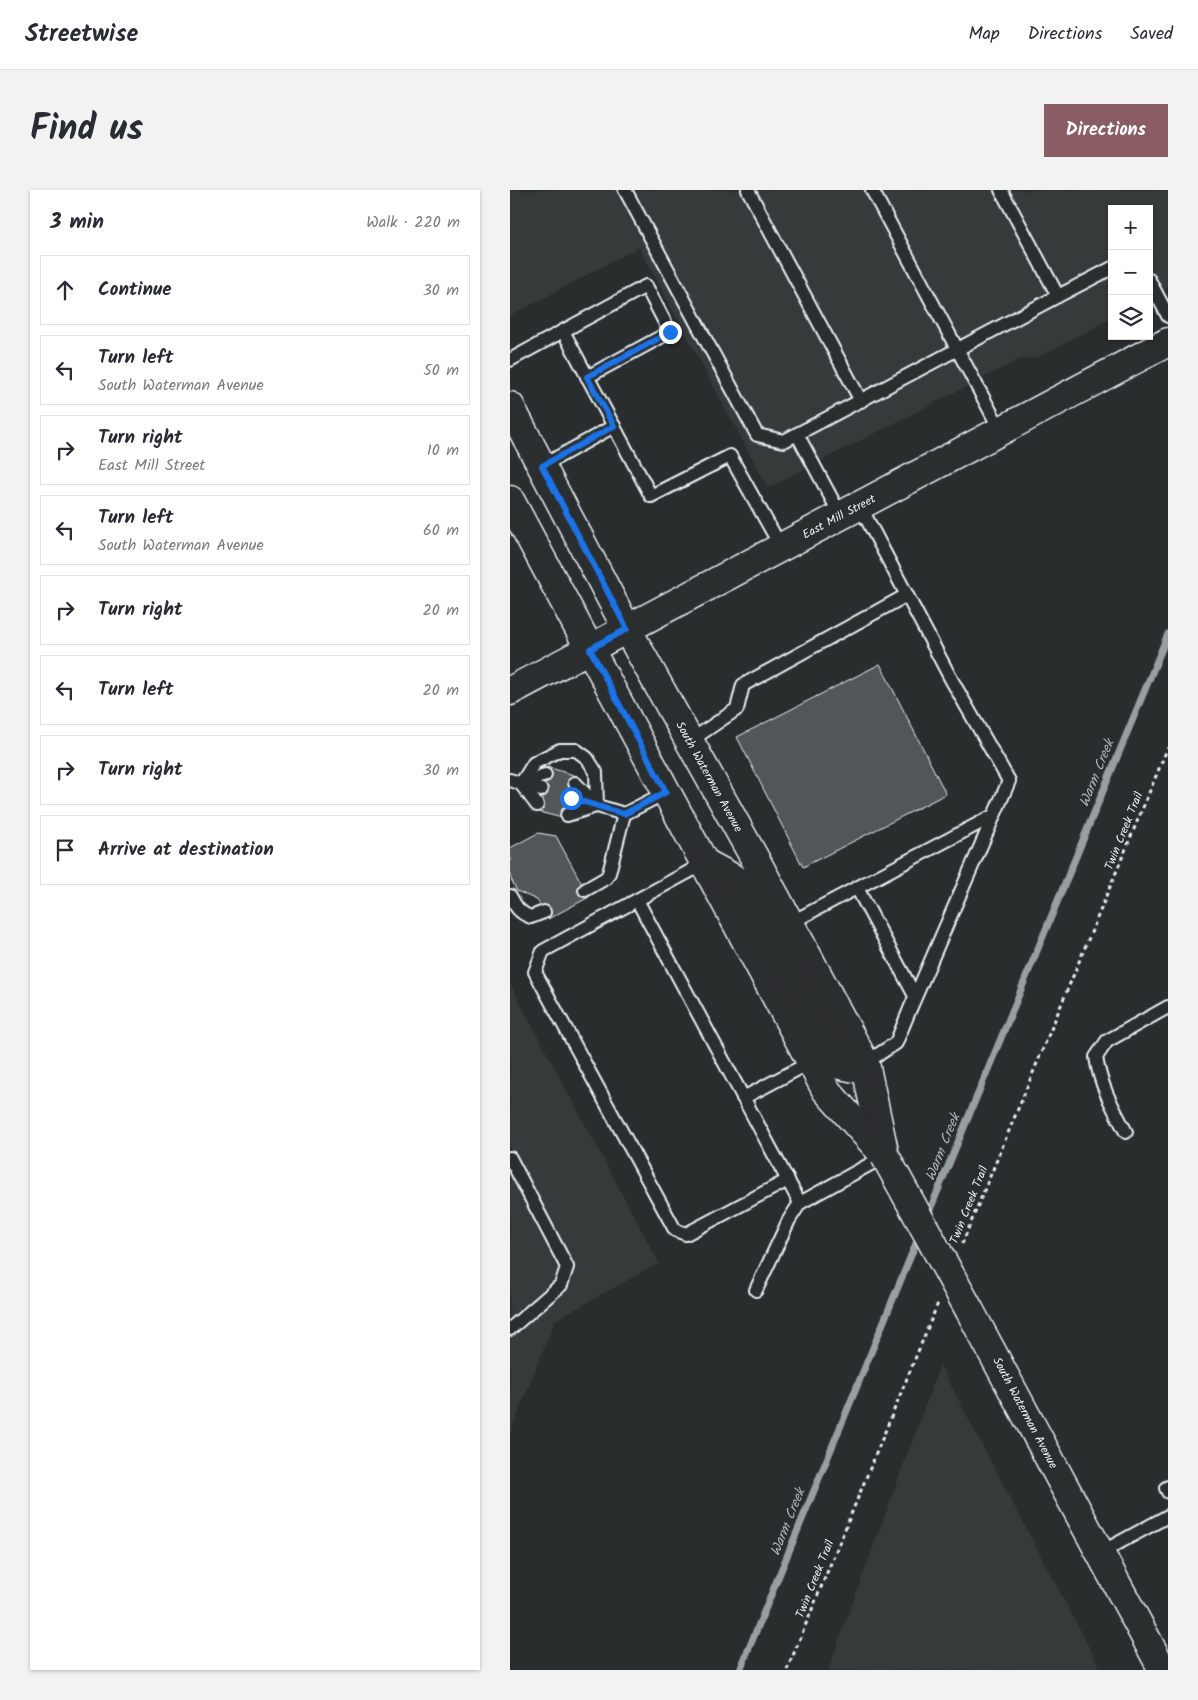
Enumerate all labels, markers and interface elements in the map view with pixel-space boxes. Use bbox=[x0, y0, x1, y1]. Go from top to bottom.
text: Streetwise bbox=[25, 15, 138, 54]
text: Map bbox=[968, 20, 1000, 49]
text: Directions bbox=[1028, 20, 1102, 49]
text: Saved bbox=[1130, 20, 1173, 49]
text: Find us bbox=[30, 102, 143, 158]
button: Directions bbox=[1044, 104, 1168, 157]
map controls bbox=[1108, 205, 1153, 340]
button: + bbox=[1108, 205, 1153, 250]
text: 3 min bbox=[50, 206, 104, 239]
text: Walk · 220 m bbox=[366, 210, 460, 235]
button: − bbox=[1108, 250, 1153, 295]
text: Continue bbox=[98, 275, 171, 305]
icon: ahead bbox=[51, 276, 79, 304]
text: 30 m bbox=[423, 278, 459, 303]
button: layers bbox=[1108, 295, 1153, 340]
route end bbox=[659, 321, 682, 344]
text: Turn left bbox=[98, 343, 173, 373]
icon: left bbox=[51, 356, 79, 384]
text: 50 m bbox=[423, 358, 459, 383]
text: South Waterman Avenue bbox=[98, 373, 264, 398]
text: Turn right bbox=[98, 423, 183, 453]
icon: right bbox=[51, 436, 79, 464]
text: 10 m bbox=[427, 438, 459, 463]
text: East Mill Street bbox=[98, 453, 206, 478]
street label: East Mill Street bbox=[799, 490, 879, 544]
text: Turn left bbox=[98, 503, 173, 533]
icon: left bbox=[51, 516, 79, 544]
text: 60 m bbox=[423, 518, 459, 543]
text: South Waterman Avenue bbox=[98, 533, 264, 558]
text: Turn right bbox=[98, 595, 183, 625]
icon: right bbox=[51, 596, 79, 624]
text: 20 m bbox=[423, 598, 459, 623]
text: Turn left bbox=[98, 675, 173, 705]
icon: left bbox=[51, 676, 79, 704]
text: 20 m bbox=[423, 678, 459, 703]
street label: South Waterman Avenue bbox=[671, 718, 748, 836]
water label: Warm Creek bbox=[1073, 734, 1121, 810]
text: Turn right bbox=[98, 755, 183, 785]
icon: right bbox=[51, 756, 79, 784]
text: 30 m bbox=[423, 758, 459, 783]
route start bbox=[560, 787, 583, 810]
street label: Twin Creek Trail bbox=[1100, 789, 1148, 873]
text: Arrive at destination bbox=[98, 835, 274, 865]
icon: arrive bbox=[51, 836, 79, 864]
water label: Warm Creek bbox=[919, 1108, 967, 1184]
street label: Twin Creek Trail bbox=[945, 1163, 993, 1247]
street label: South Waterman Avenue bbox=[987, 1354, 1063, 1473]
water label: Warm Creek bbox=[764, 1483, 812, 1559]
street label: Twin Creek Trail bbox=[791, 1537, 839, 1621]

